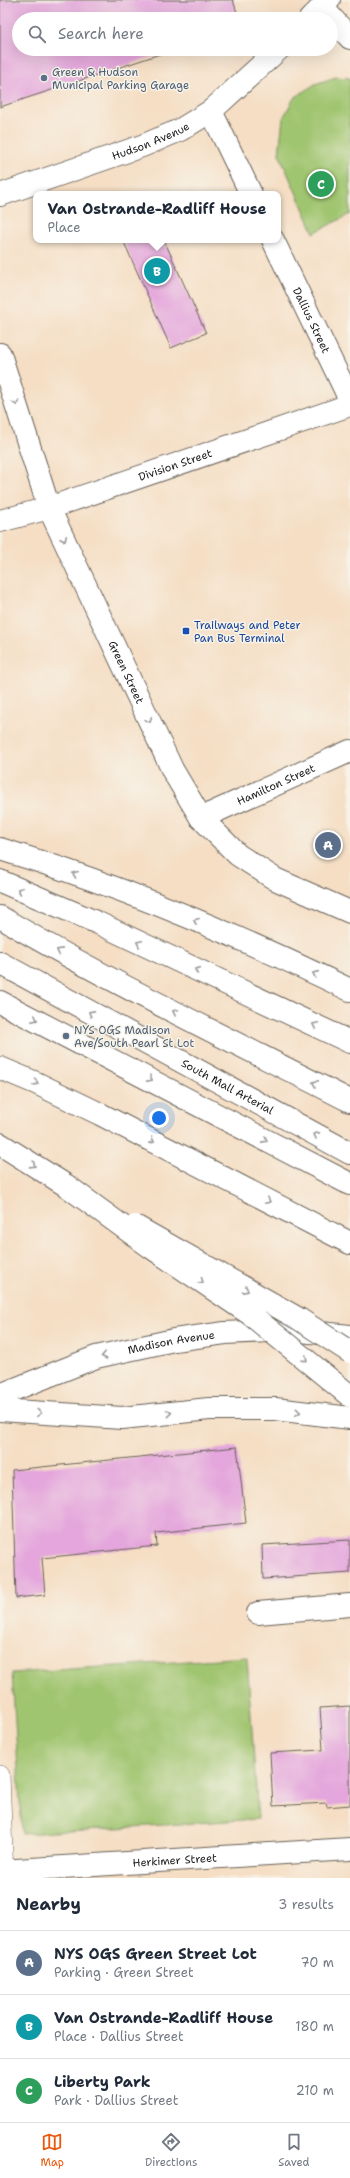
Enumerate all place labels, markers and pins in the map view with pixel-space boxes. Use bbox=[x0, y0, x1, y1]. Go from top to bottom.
place label: Green & Hudson Municipal Parking Garage bbox=[52, 65, 189, 93]
marker: Green & Hudson Municipal Parking Garage bbox=[39, 73, 49, 83]
pin: C bbox=[308, 169, 334, 199]
pin: B bbox=[144, 256, 170, 286]
place label: Trailways and Peter Pan Bus Terminal bbox=[194, 618, 301, 646]
marker: Trailways and Peter Pan Bus Terminal bbox=[181, 626, 191, 636]
pin: A bbox=[315, 830, 341, 860]
place label: NYS OGS Madison Ave/South Pearl St Lot bbox=[74, 1023, 194, 1051]
marker: NYS OGS Madison Ave/South Pearl St Lot bbox=[61, 1031, 71, 1041]

